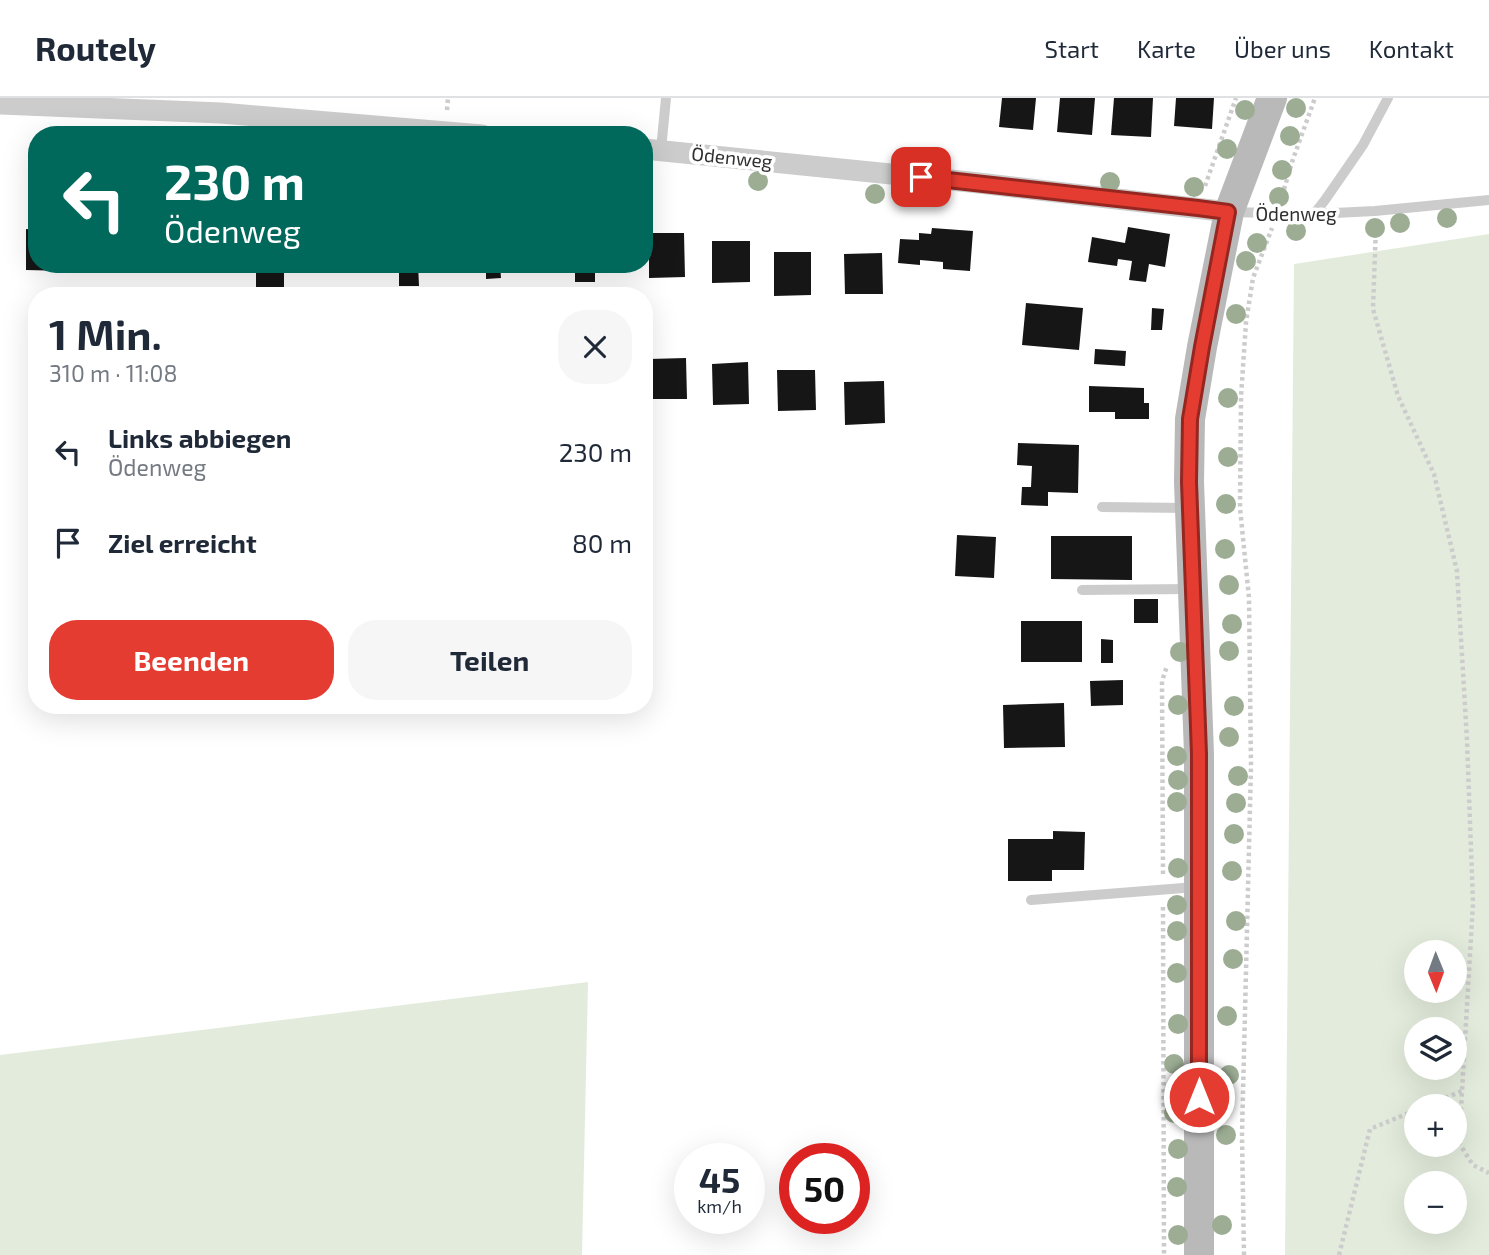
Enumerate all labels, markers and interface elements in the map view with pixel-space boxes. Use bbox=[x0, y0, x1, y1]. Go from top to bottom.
text: Routely bbox=[35, 28, 156, 68]
text: Start bbox=[1045, 34, 1099, 63]
text: Karte bbox=[1137, 34, 1196, 63]
text: Über uns bbox=[1234, 34, 1331, 63]
text: Kontakt bbox=[1369, 34, 1454, 63]
street label: Ödenweg bbox=[690, 141, 774, 173]
pin bbox=[891, 147, 951, 207]
text: 230 m bbox=[164, 151, 305, 210]
icon: left bbox=[49, 154, 140, 245]
icon: arrive bbox=[902, 158, 940, 196]
street label: Ödenweg bbox=[1255, 202, 1337, 225]
text: Ödenweg bbox=[164, 211, 301, 249]
text: 1 Min. bbox=[49, 308, 162, 358]
button: close bbox=[558, 310, 632, 384]
text: 310 m · 11:08 bbox=[49, 359, 177, 387]
text: Links abbiegen bbox=[108, 422, 292, 453]
icon: left bbox=[49, 433, 87, 471]
text: 230 m bbox=[559, 436, 632, 467]
text: Ödenweg bbox=[108, 453, 206, 481]
icon: arrive bbox=[49, 524, 87, 562]
text: Ziel erreicht bbox=[108, 527, 257, 558]
text: 80 m bbox=[572, 527, 632, 558]
button: Beenden bbox=[49, 620, 334, 700]
button: Teilen bbox=[348, 620, 632, 700]
north arrow bbox=[1404, 940, 1466, 1003]
map controls bbox=[1404, 940, 1467, 1234]
button: layers bbox=[1404, 1017, 1467, 1080]
position arrow bbox=[1162, 1060, 1236, 1134]
button: + bbox=[1404, 1094, 1467, 1157]
speed limit sign: 50 bbox=[779, 1143, 870, 1234]
text: 45 bbox=[699, 1158, 740, 1200]
button: − bbox=[1404, 1171, 1467, 1234]
text: km/h bbox=[697, 1195, 742, 1217]

